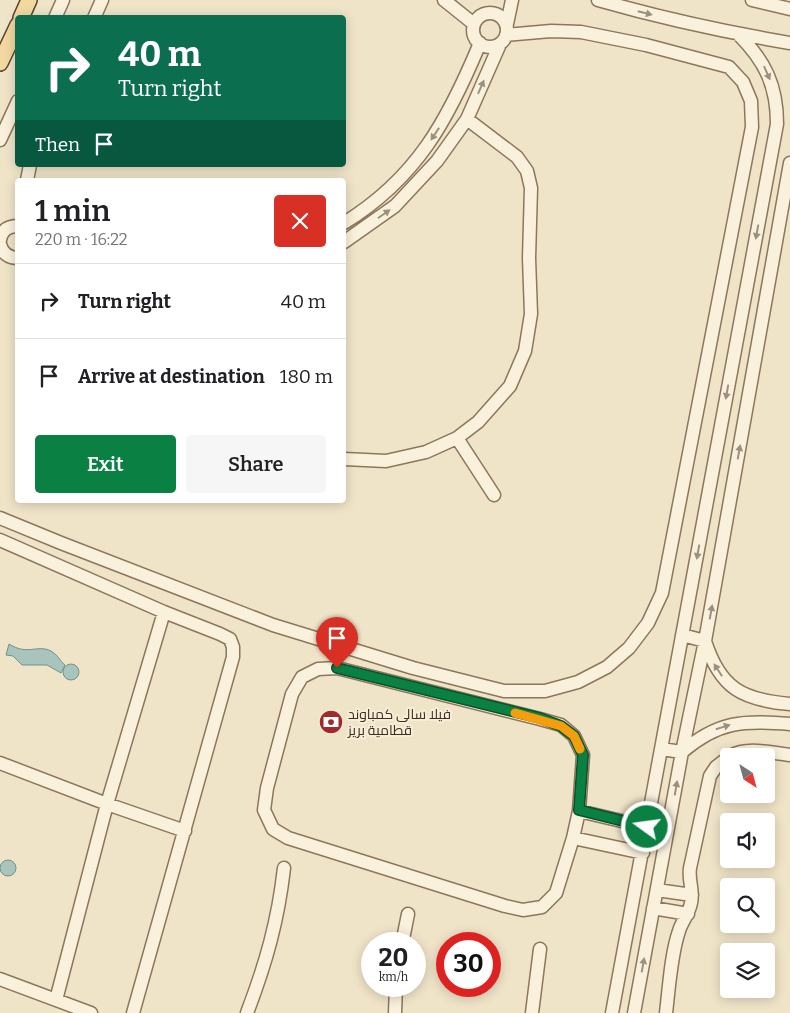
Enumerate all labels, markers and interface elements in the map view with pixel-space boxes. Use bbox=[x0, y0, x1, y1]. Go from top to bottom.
one-way arrow bbox=[637, 9, 652, 17]
text: 40 m bbox=[118, 33, 201, 75]
icon: right bbox=[35, 35, 100, 100]
one-way arrow bbox=[763, 66, 771, 80]
text: Turn right bbox=[118, 75, 221, 102]
one-way arrow bbox=[478, 80, 486, 94]
one-way arrow bbox=[430, 127, 440, 141]
icon: arrive bbox=[90, 130, 118, 158]
text: Then bbox=[35, 133, 80, 156]
text: 1 min bbox=[35, 193, 110, 229]
button: close bbox=[274, 195, 326, 247]
one-way arrow bbox=[377, 209, 390, 219]
one-way arrow bbox=[752, 224, 760, 240]
text: 220 m · 16:22 bbox=[35, 230, 128, 249]
icon: right bbox=[35, 287, 63, 315]
text: Turn right bbox=[78, 290, 171, 313]
text: 40 m bbox=[281, 290, 326, 313]
icon: arrive bbox=[35, 362, 63, 390]
text: Arrive at destination bbox=[78, 365, 265, 388]
text: 180 m bbox=[280, 365, 333, 388]
one-way arrow bbox=[723, 384, 731, 400]
button: Exit bbox=[35, 435, 176, 493]
button: Share bbox=[186, 435, 326, 493]
one-way arrow bbox=[735, 444, 743, 459]
one-way arrow bbox=[693, 544, 701, 560]
one-way arrow bbox=[707, 603, 715, 619]
pin bbox=[316, 617, 358, 668]
icon: arrive bbox=[323, 624, 351, 652]
one-way arrow bbox=[713, 664, 722, 677]
place label: فيلا سالى كمباوند قطامية بريز bbox=[347, 706, 451, 739]
bank icon: فيلا سالى كمباوند قطامية بريز bbox=[318, 709, 344, 735]
one-way arrow bbox=[716, 722, 731, 730]
north arrow bbox=[720, 748, 775, 802]
map controls bbox=[720, 748, 775, 998]
one-way arrow bbox=[672, 780, 680, 796]
position arrow bbox=[620, 800, 672, 852]
button: sound bbox=[720, 813, 775, 868]
button: search bbox=[720, 878, 775, 933]
speed limit sign: 30 bbox=[436, 932, 501, 997]
text: 20 bbox=[379, 943, 408, 973]
button: layers bbox=[720, 943, 775, 998]
one-way arrow bbox=[639, 957, 647, 973]
text: km/h bbox=[379, 970, 408, 984]

